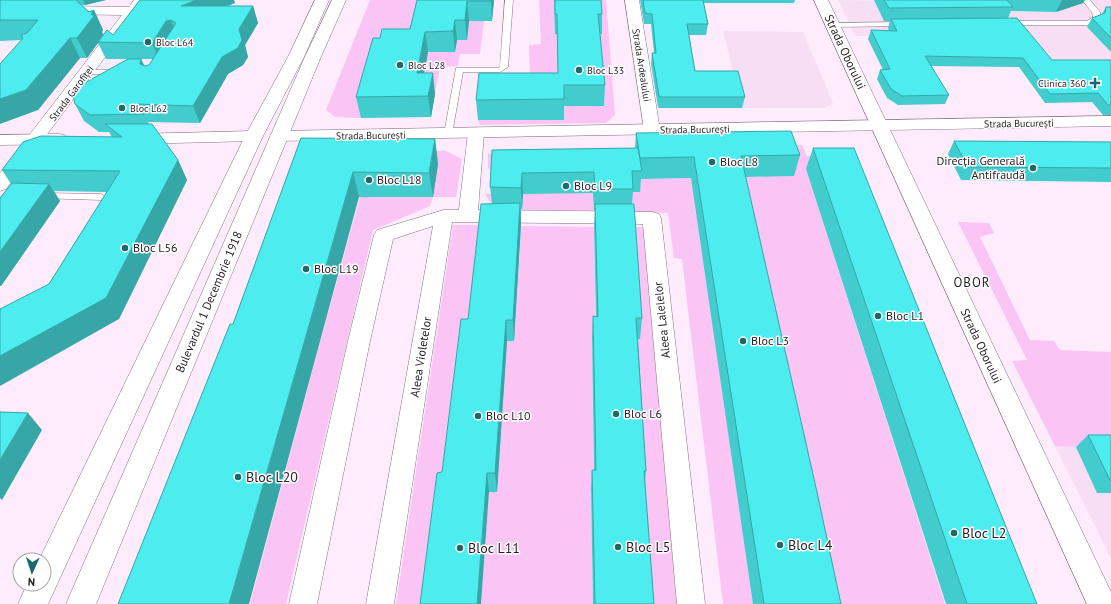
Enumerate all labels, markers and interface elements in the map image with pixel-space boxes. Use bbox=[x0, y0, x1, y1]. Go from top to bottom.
street label: Strada Oborului bbox=[822, 12, 869, 92]
street label: Strada Ardealului bbox=[629, 28, 654, 103]
place label: Bloc L64 bbox=[156, 36, 194, 49]
marker: Bloc L64 bbox=[143, 37, 153, 47]
place label: Bloc L28 bbox=[408, 59, 445, 72]
marker: Bloc L28 bbox=[395, 60, 405, 70]
street label: Strada Garofiței bbox=[46, 63, 97, 124]
place label: Bloc L33 bbox=[587, 64, 624, 77]
marker: Bloc L33 bbox=[574, 65, 584, 75]
place label: Clinica 360 bbox=[1038, 77, 1087, 90]
marker: Clinica 360 bbox=[1089, 77, 1101, 89]
place label: Bloc L62 bbox=[130, 102, 167, 115]
marker: Bloc L62 bbox=[117, 103, 127, 113]
street label: Strada București bbox=[984, 116, 1054, 131]
street label: Strada București bbox=[660, 122, 730, 137]
street label: Strada București bbox=[336, 128, 406, 143]
place label: Direcția Generală Antifraudă bbox=[936, 153, 1025, 182]
place label: Bloc L8 bbox=[720, 154, 758, 169]
marker: Bloc L8 bbox=[707, 157, 717, 167]
marker: Direcția Generală Antifraudă bbox=[1028, 163, 1038, 173]
place label: Bloc L18 bbox=[377, 172, 422, 187]
marker: Bloc L18 bbox=[364, 175, 374, 185]
place label: Bloc L9 bbox=[574, 178, 612, 193]
marker: Bloc L9 bbox=[561, 181, 571, 191]
street label: Bulevardul 1 Decembrie 1918 bbox=[172, 229, 245, 375]
place label: Bloc L56 bbox=[133, 240, 178, 255]
marker: Bloc L56 bbox=[120, 243, 130, 253]
place label: Bloc L19 bbox=[314, 261, 359, 276]
marker: Bloc L19 bbox=[301, 264, 311, 274]
district label: OBOR bbox=[953, 274, 991, 291]
street label: Aleea Lalelelor bbox=[650, 281, 673, 359]
street label: Strada Oborului bbox=[958, 306, 1005, 386]
place label: Bloc L1 bbox=[886, 308, 924, 323]
marker: Bloc L1 bbox=[873, 311, 883, 321]
street label: Aleea Violetelor bbox=[407, 316, 434, 398]
place label: Bloc L3 bbox=[751, 333, 789, 348]
marker: Bloc L3 bbox=[738, 336, 748, 346]
place label: Bloc L6 bbox=[624, 406, 662, 421]
place label: Bloc L10 bbox=[486, 408, 531, 423]
marker: Bloc L6 bbox=[611, 409, 621, 419]
marker: Bloc L10 bbox=[473, 411, 483, 421]
place label: Bloc L20 bbox=[246, 468, 298, 486]
marker: Bloc L20 bbox=[233, 472, 243, 482]
place label: Bloc L2 bbox=[962, 524, 1006, 542]
marker: Bloc L2 bbox=[949, 528, 959, 538]
place label: Bloc L4 bbox=[788, 536, 833, 554]
place label: Bloc L5 bbox=[626, 538, 670, 556]
place label: Bloc L11 bbox=[468, 539, 520, 557]
marker: Bloc L4 bbox=[775, 540, 785, 550]
marker: Bloc L5 bbox=[613, 542, 623, 552]
marker: Bloc L11 bbox=[455, 543, 465, 553]
north arrow bbox=[12, 552, 52, 592]
text: N bbox=[27, 575, 35, 589]

